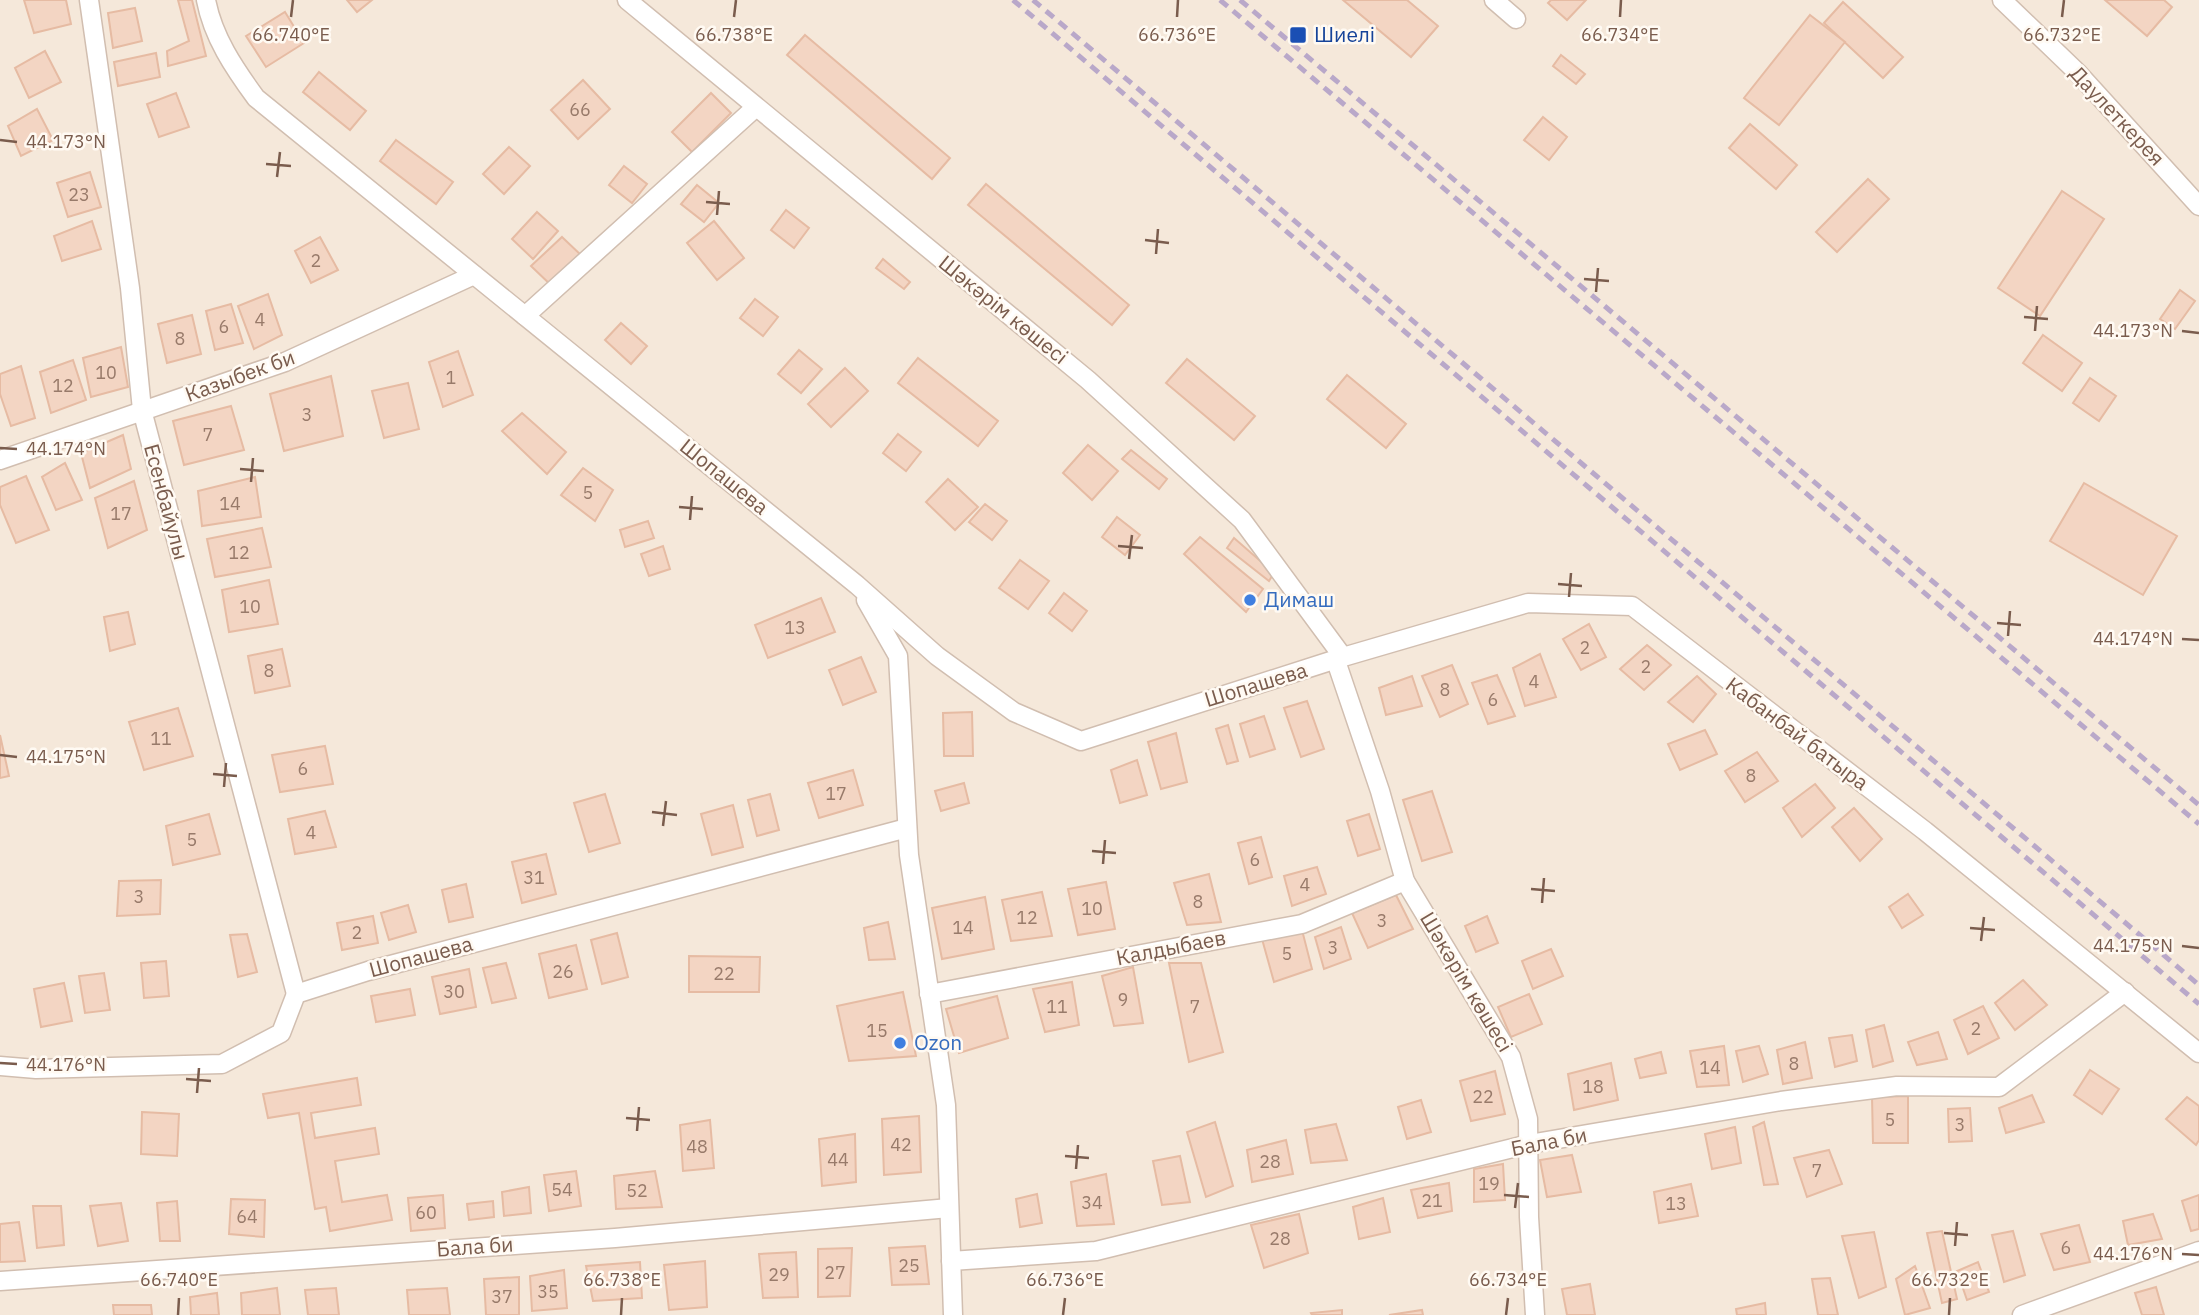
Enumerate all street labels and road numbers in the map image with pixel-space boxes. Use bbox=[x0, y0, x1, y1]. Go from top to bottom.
street label: Даулеткерея bbox=[2064, 59, 2171, 171]
street label: Шәкәрім көшесі bbox=[933, 248, 1074, 370]
street label: Казыбек би bbox=[181, 342, 298, 408]
street label: Шопашева bbox=[675, 432, 775, 521]
street label: Есенбайулы bbox=[138, 441, 196, 563]
street label: Шопашева bbox=[1201, 655, 1311, 713]
street label: Кабанбай батыра bbox=[1720, 670, 1875, 796]
street label: Шәкәрім көшесі bbox=[1414, 906, 1520, 1057]
street label: Калдыбаев bbox=[1114, 923, 1228, 971]
street label: Шопашева bbox=[366, 929, 476, 983]
street label: Бала би bbox=[1508, 1120, 1589, 1162]
street label: Бала би bbox=[436, 1229, 514, 1263]

